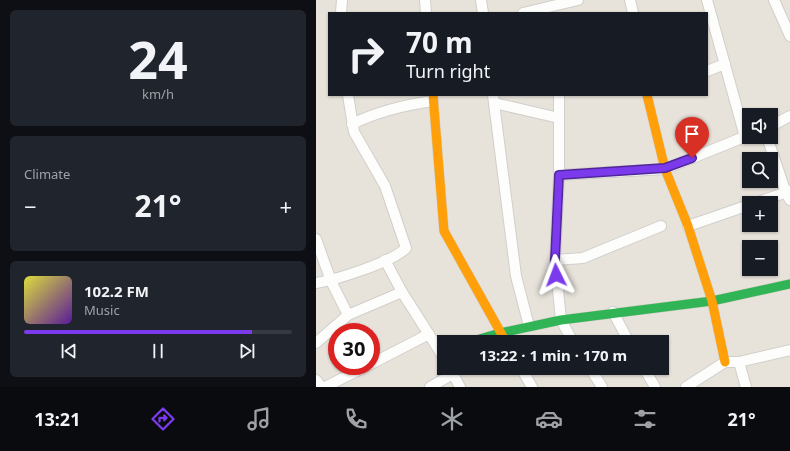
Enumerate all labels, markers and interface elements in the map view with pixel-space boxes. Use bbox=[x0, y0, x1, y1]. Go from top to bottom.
text: 24 bbox=[128, 23, 188, 94]
text: 70 m bbox=[406, 23, 473, 61]
icon: right bbox=[340, 28, 392, 80]
text: Turn right bbox=[406, 59, 490, 83]
text: km/h bbox=[142, 85, 174, 103]
map controls bbox=[742, 108, 778, 276]
button: sound bbox=[742, 108, 778, 144]
pin bbox=[675, 117, 709, 158]
icon: arrive bbox=[681, 123, 703, 145]
button: search bbox=[742, 152, 778, 188]
text: Climate bbox=[24, 165, 70, 183]
text: 21° bbox=[134, 185, 182, 226]
text: − bbox=[24, 191, 37, 221]
text: + bbox=[279, 191, 292, 221]
button: + bbox=[742, 196, 778, 232]
button: − bbox=[742, 240, 778, 276]
position arrow bbox=[535, 254, 577, 296]
text: 102.2 FM bbox=[84, 281, 149, 301]
text: Music bbox=[84, 301, 120, 319]
speed limit sign: 30 bbox=[328, 323, 380, 375]
icon: previous bbox=[58, 340, 80, 362]
icon: pause bbox=[147, 340, 169, 362]
icon: next bbox=[236, 340, 258, 362]
text: 13:22 · 1 min · 170 m bbox=[479, 345, 627, 365]
icon: directions bbox=[149, 405, 177, 433]
icon: music bbox=[245, 405, 273, 433]
icon: phone bbox=[342, 405, 370, 433]
icon: climate bbox=[438, 405, 466, 433]
icon: car bbox=[535, 405, 563, 433]
icon: filters bbox=[631, 405, 659, 433]
text: 13:21 bbox=[34, 407, 80, 431]
text: 21° bbox=[728, 407, 756, 431]

